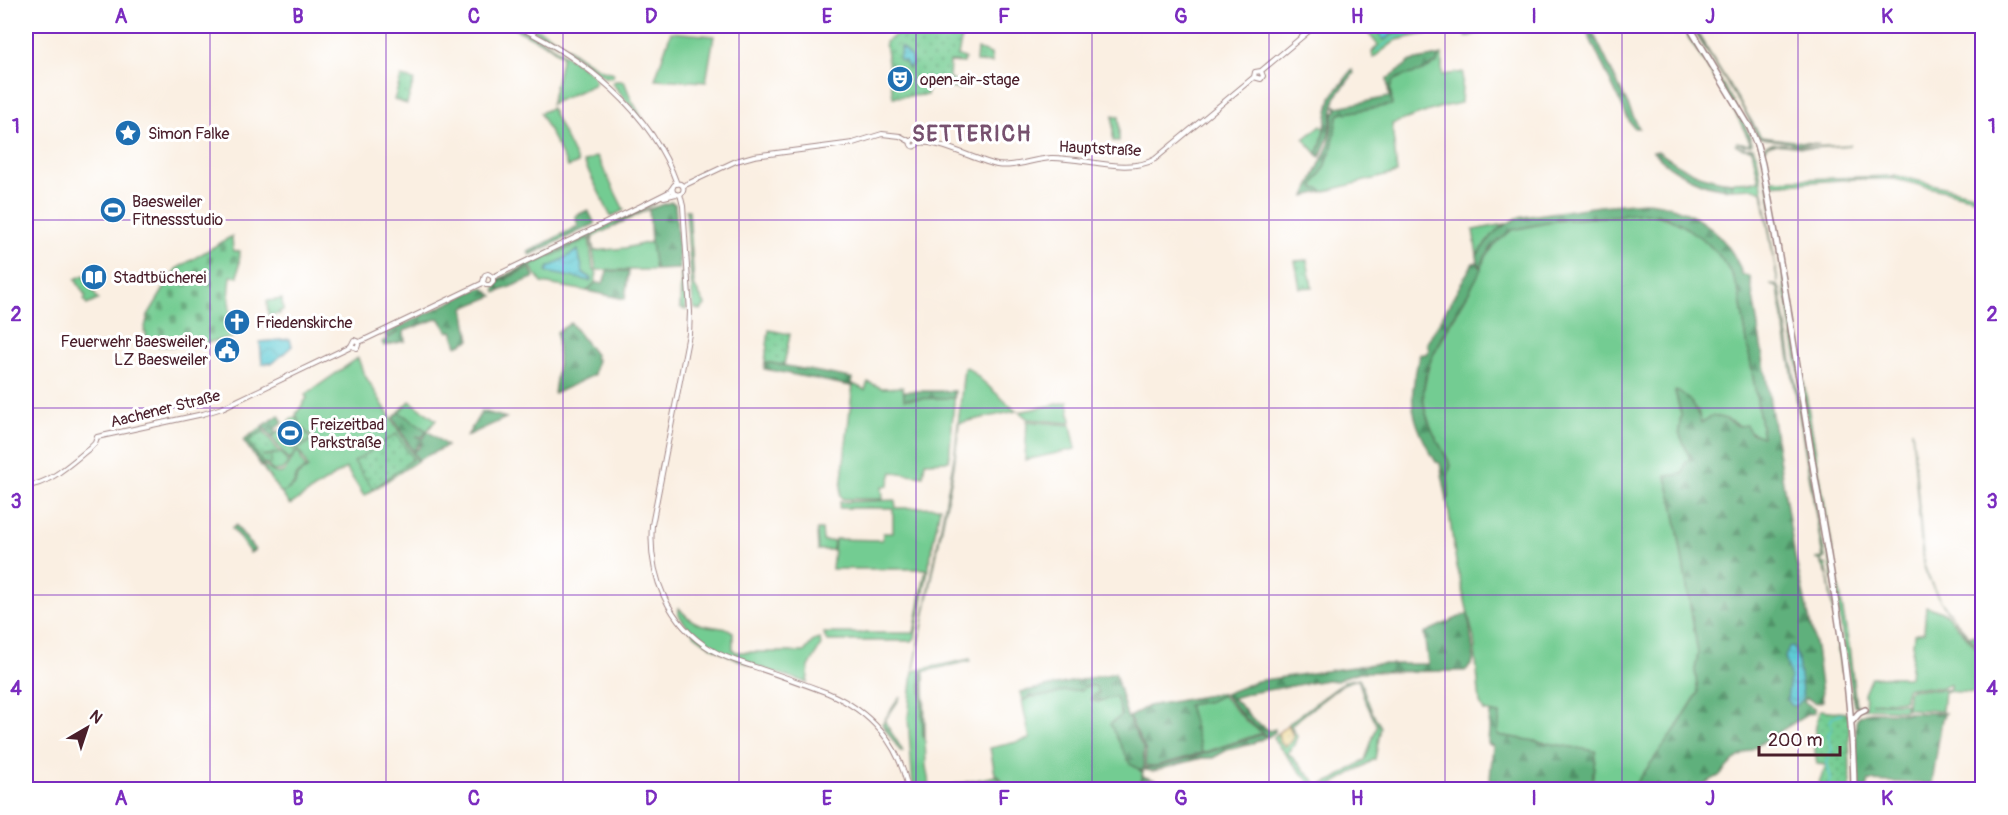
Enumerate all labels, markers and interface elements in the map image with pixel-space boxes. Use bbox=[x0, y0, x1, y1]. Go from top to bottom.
text: A bbox=[115, 4, 128, 29]
text: B bbox=[292, 4, 304, 29]
text: C bbox=[468, 4, 480, 29]
text: D bbox=[645, 4, 658, 29]
text: E bbox=[822, 4, 833, 29]
text: F bbox=[998, 4, 1010, 29]
text: G bbox=[1174, 4, 1188, 29]
text: H bbox=[1351, 4, 1364, 29]
text: I bbox=[1531, 4, 1537, 29]
text: J bbox=[1705, 4, 1715, 29]
text: K bbox=[1881, 4, 1893, 29]
theatre icon: open-air-stage bbox=[885, 64, 915, 94]
place label: open-air-stage bbox=[920, 70, 1020, 90]
text: 1 bbox=[12, 114, 20, 139]
text: 1 bbox=[1988, 114, 1996, 139]
place icon: Simon Falke bbox=[113, 118, 143, 148]
district label: SETTERICH bbox=[912, 120, 1032, 148]
place label: Simon Falke bbox=[148, 124, 230, 144]
street label: Hauptstraße bbox=[1058, 137, 1142, 161]
place label: Baesweiler Fitnessstudio bbox=[132, 192, 224, 230]
sports icon: Baesweiler Fitnessstudio bbox=[98, 195, 128, 225]
library icon: Stadtbücherei bbox=[79, 262, 109, 292]
place label: Stadtbücherei bbox=[113, 268, 206, 288]
text: 2 bbox=[10, 302, 22, 327]
text: 2 bbox=[1986, 302, 1998, 327]
church icon: Friedenskirche bbox=[222, 307, 252, 337]
place label: Friedenskirche bbox=[256, 313, 352, 333]
place label: Feuerwehr Baesweiler, LZ Baesweiler bbox=[61, 332, 208, 370]
public building icon: Feuerwehr Baesweiler, LZ Baesweiler bbox=[212, 335, 242, 365]
street label: Aachener Straße bbox=[108, 386, 222, 432]
place label: Freizeitbad Parkstraße bbox=[310, 415, 384, 453]
sports icon: Freizeitbad Parkstraße bbox=[275, 418, 305, 448]
text: 3 bbox=[10, 489, 22, 514]
text: 3 bbox=[1986, 489, 1998, 514]
text: 4 bbox=[10, 676, 22, 701]
text: 4 bbox=[1986, 676, 1998, 701]
north arrow bbox=[57, 698, 117, 758]
text: N bbox=[85, 706, 106, 728]
scale bar bbox=[1759, 719, 1840, 757]
text: 200 m bbox=[1768, 729, 1823, 752]
text: A bbox=[115, 786, 128, 811]
text: B bbox=[292, 786, 304, 811]
text: C bbox=[468, 786, 480, 811]
text: D bbox=[645, 786, 658, 811]
text: E bbox=[822, 786, 833, 811]
text: F bbox=[998, 786, 1010, 811]
text: G bbox=[1174, 786, 1188, 811]
text: H bbox=[1351, 786, 1364, 811]
text: I bbox=[1531, 786, 1537, 811]
text: J bbox=[1705, 786, 1715, 811]
text: K bbox=[1881, 786, 1893, 811]

